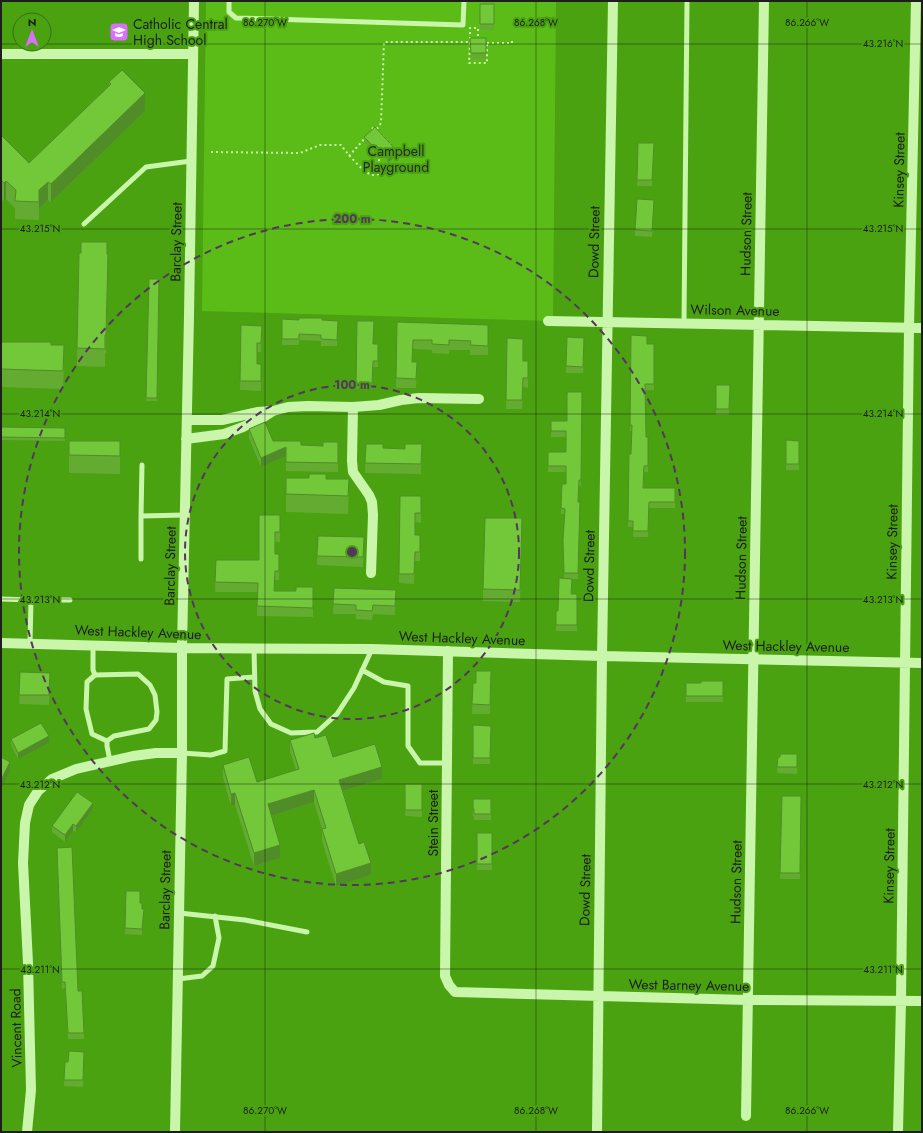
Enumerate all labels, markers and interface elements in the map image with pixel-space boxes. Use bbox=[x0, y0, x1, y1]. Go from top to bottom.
north arrow bbox=[12, 12, 52, 52]
text: N bbox=[28, 14, 36, 30]
place label: Catholic Central High School bbox=[133, 14, 228, 50]
text: 86.270°W bbox=[243, 15, 287, 30]
text: 86.268°W bbox=[514, 15, 558, 30]
text: 86.266°W bbox=[785, 15, 829, 30]
school or university icon: Catholic Central High School bbox=[108, 21, 130, 43]
text: 43.216°N bbox=[863, 36, 903, 51]
street label: Kinsey Street bbox=[888, 132, 910, 208]
park label: Campbell Playground bbox=[363, 141, 429, 177]
street label: Hudson Street bbox=[735, 191, 757, 276]
street label: Barclay Street bbox=[165, 201, 187, 282]
street label: Dowd Street bbox=[583, 205, 605, 278]
text: 200 m bbox=[333, 210, 371, 228]
text: 43.215°N bbox=[20, 221, 60, 236]
text: 43.215°N bbox=[863, 221, 903, 236]
street label: Wilson Avenue bbox=[690, 299, 780, 321]
text: 100 m bbox=[334, 376, 370, 394]
text: 43.214°N bbox=[20, 406, 60, 421]
text: 43.214°N bbox=[863, 406, 903, 421]
street label: Kinsey Street bbox=[881, 504, 903, 580]
street label: Hudson Street bbox=[730, 515, 752, 600]
street label: Barclay Street bbox=[159, 525, 181, 606]
street label: Dowd Street bbox=[578, 529, 600, 602]
centre of rings bbox=[345, 545, 359, 559]
text: 43.213°N bbox=[20, 592, 60, 607]
text: 43.213°N bbox=[863, 592, 903, 607]
street label: West Hackley Avenue bbox=[74, 620, 202, 644]
street label: West Hackley Avenue bbox=[398, 626, 526, 650]
street label: West Hackley Avenue bbox=[722, 635, 850, 657]
text: 43.212°N bbox=[20, 777, 60, 792]
text: 43.212°N bbox=[863, 777, 903, 792]
street label: Stein Street bbox=[423, 789, 443, 856]
street label: Kinsey Street bbox=[878, 828, 900, 904]
street label: Hudson Street bbox=[725, 839, 747, 924]
street label: Barclay Street bbox=[154, 849, 176, 930]
street label: Dowd Street bbox=[574, 853, 596, 926]
text: 43.211°N bbox=[20, 962, 60, 977]
text: 43.211°N bbox=[863, 962, 903, 977]
street label: West Barney Avenue bbox=[628, 974, 750, 996]
street label: Vincent Road bbox=[5, 988, 27, 1068]
text: 86.270°W bbox=[243, 1103, 287, 1118]
text: 86.268°W bbox=[514, 1103, 558, 1118]
text: 86.266°W bbox=[785, 1103, 829, 1118]

